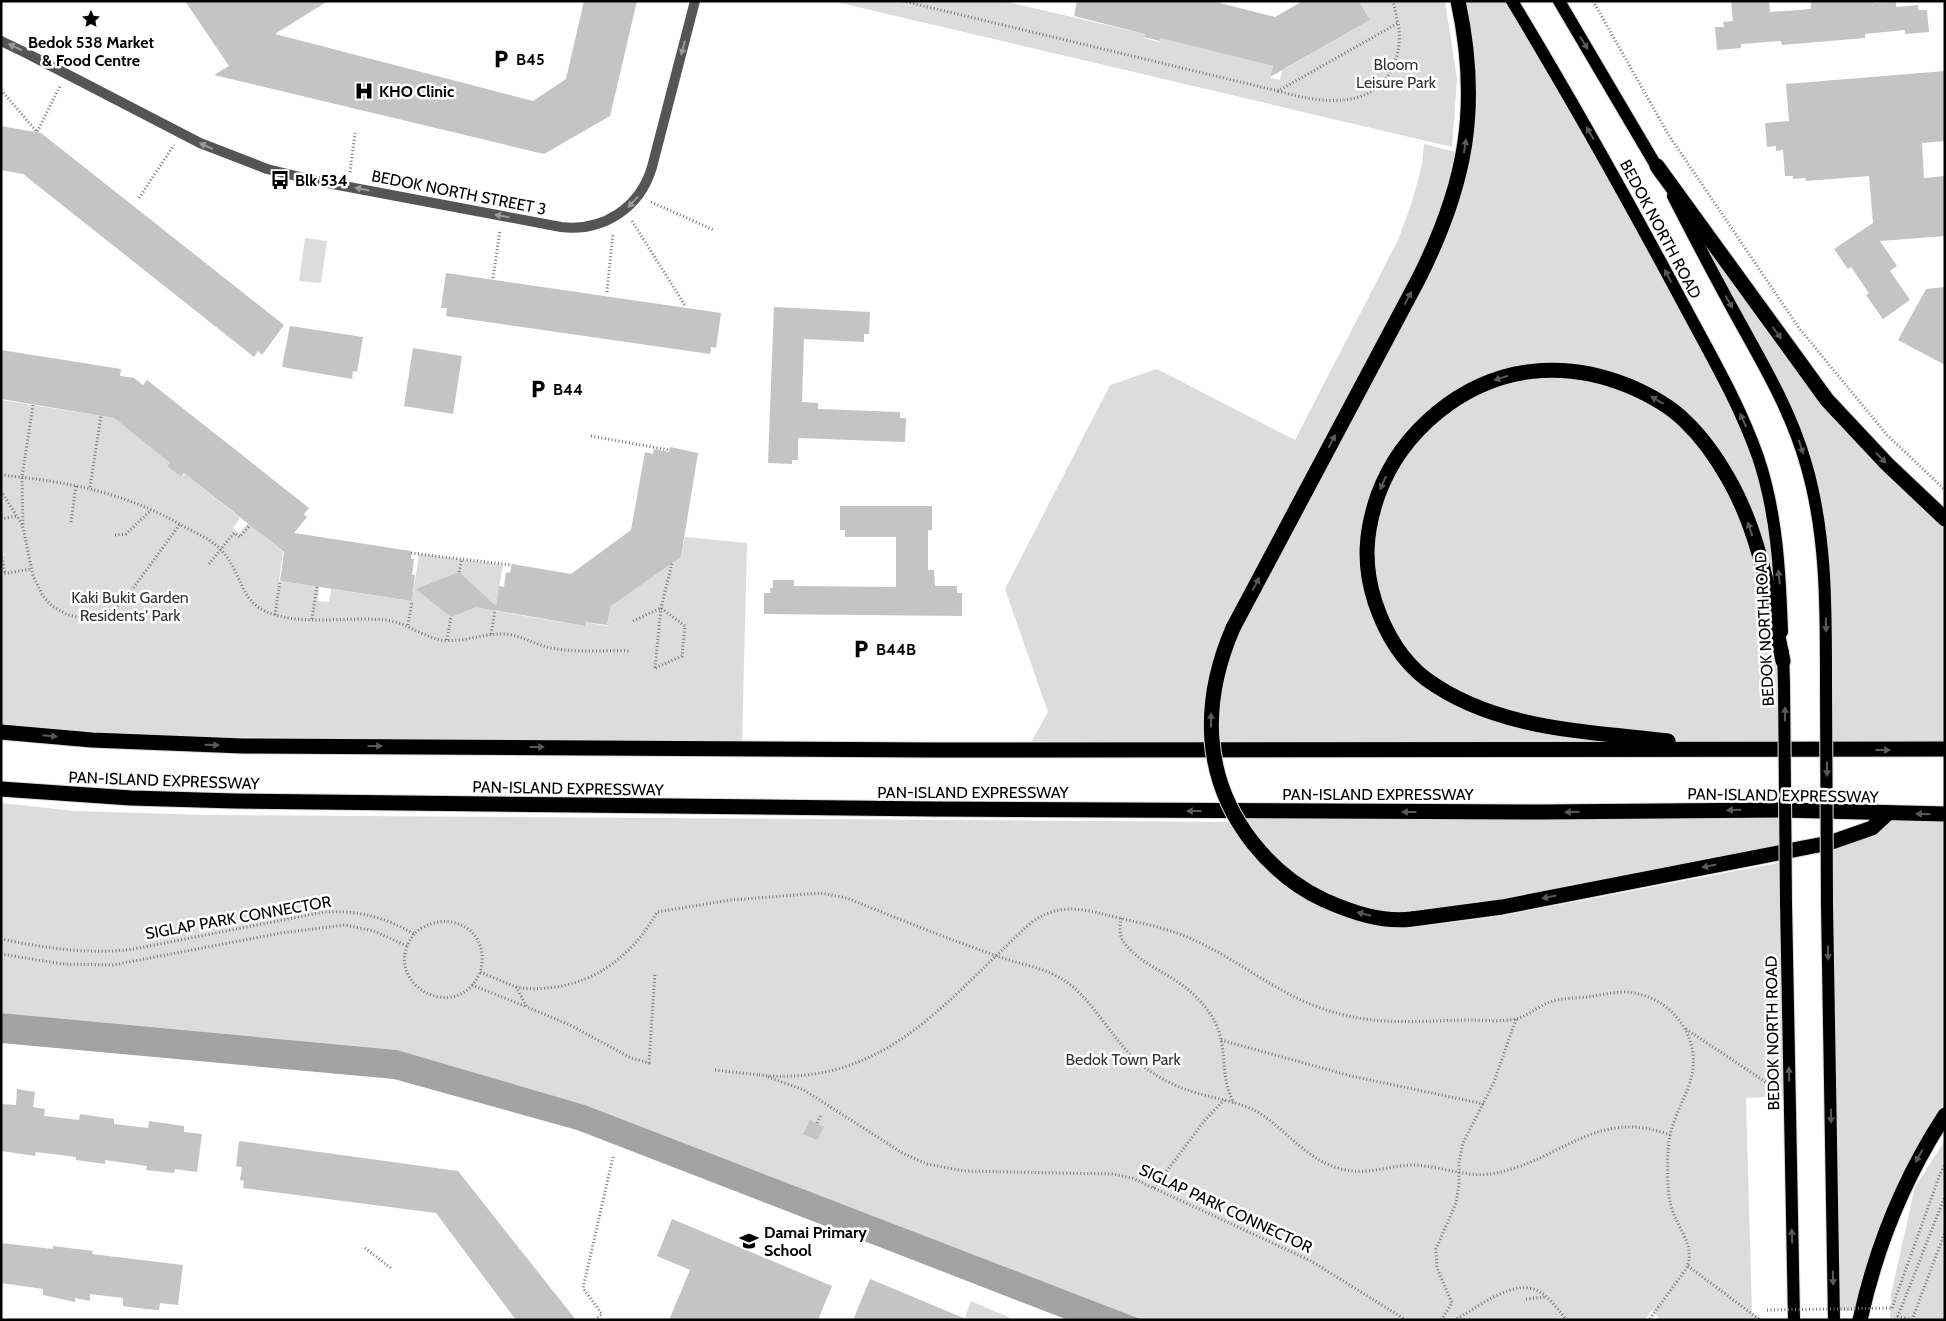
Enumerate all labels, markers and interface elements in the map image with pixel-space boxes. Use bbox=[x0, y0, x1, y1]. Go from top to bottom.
place icon: Bedok 538 Market & Food Centre bbox=[80, 8, 102, 30]
place label: Bedok 538 Market & Food Centre bbox=[28, 33, 154, 70]
one-way arrow bbox=[1580, 37, 1589, 50]
one-way arrow bbox=[679, 41, 687, 56]
one-way arrow bbox=[8, 43, 22, 51]
parking icon: B45 bbox=[490, 48, 512, 70]
place label: B45 bbox=[516, 50, 545, 69]
park label: Bloom Leisure Park bbox=[1356, 55, 1437, 92]
hospital icon: KHO Clinic bbox=[353, 80, 375, 102]
place label: KHO Clinic bbox=[379, 82, 454, 101]
one-way arrow bbox=[1586, 126, 1594, 141]
one-way arrow bbox=[1462, 138, 1470, 154]
one-way arrow bbox=[199, 142, 213, 150]
street label: BEDOK NORTH ROAD bbox=[1616, 156, 1705, 302]
street label: BEDOK NORTH STREET 3 bbox=[370, 166, 548, 219]
bus stop icon: Blk 534 bbox=[269, 169, 291, 191]
place label: Blk 534 bbox=[295, 171, 348, 190]
one-way arrow bbox=[354, 185, 370, 193]
one-way arrow bbox=[627, 195, 639, 207]
one-way arrow bbox=[493, 211, 509, 219]
one-way arrow bbox=[1664, 268, 1672, 283]
one-way arrow bbox=[1404, 291, 1413, 304]
one-way arrow bbox=[1724, 295, 1733, 308]
one-way arrow bbox=[1772, 326, 1782, 340]
one-way arrow bbox=[1494, 375, 1509, 383]
parking icon: B44 bbox=[527, 378, 549, 400]
place label: B44 bbox=[553, 380, 583, 399]
one-way arrow bbox=[1651, 395, 1664, 404]
one-way arrow bbox=[1738, 413, 1746, 427]
one-way arrow bbox=[1328, 434, 1336, 448]
one-way arrow bbox=[1797, 440, 1805, 455]
one-way arrow bbox=[1875, 452, 1887, 464]
one-way arrow bbox=[1379, 476, 1387, 490]
one-way arrow bbox=[1746, 521, 1754, 536]
street label: BEDOK NORTH ROAD bbox=[1751, 551, 1778, 707]
one-way arrow bbox=[1775, 569, 1783, 585]
one-way arrow bbox=[1251, 578, 1260, 591]
park label: Kaki Bukit Garden Residents' Park bbox=[71, 588, 189, 625]
one-way arrow bbox=[1822, 617, 1830, 633]
parking icon: B44B bbox=[850, 638, 872, 660]
place label: B44B bbox=[876, 640, 916, 659]
one-way arrow bbox=[1781, 706, 1789, 722]
one-way arrow bbox=[1207, 712, 1215, 728]
one-way arrow bbox=[42, 733, 58, 741]
one-way arrow bbox=[204, 741, 220, 749]
one-way arrow bbox=[367, 742, 383, 750]
one-way arrow bbox=[529, 743, 545, 751]
one-way arrow bbox=[1875, 746, 1891, 754]
one-way arrow bbox=[1823, 761, 1831, 777]
street label: PAN-ISLAND EXPRESSWAY bbox=[68, 768, 261, 793]
street label: PAN-ISLAND EXPRESSWAY bbox=[472, 777, 665, 800]
street label: PAN-ISLAND EXPRESSWAY bbox=[877, 783, 1070, 802]
street label: PAN-ISLAND EXPRESSWAY bbox=[1687, 784, 1880, 807]
street label: PAN-ISLAND EXPRESSWAY bbox=[1282, 785, 1475, 804]
one-way arrow bbox=[1186, 807, 1202, 815]
one-way arrow bbox=[1726, 807, 1742, 815]
one-way arrow bbox=[1401, 808, 1417, 816]
one-way arrow bbox=[1564, 808, 1580, 816]
one-way arrow bbox=[1915, 809, 1931, 817]
one-way arrow bbox=[1700, 863, 1716, 871]
street label: SIGLAP PARK CONNECTOR bbox=[144, 892, 333, 943]
one-way arrow bbox=[1541, 894, 1557, 902]
one-way arrow bbox=[1357, 910, 1372, 918]
one-way arrow bbox=[1824, 945, 1832, 961]
street label: BEDOK NORTH ROAD bbox=[1762, 955, 1783, 1111]
park label: Bedok Town Park bbox=[1065, 1050, 1181, 1069]
one-way arrow bbox=[1785, 1065, 1793, 1081]
one-way arrow bbox=[1827, 1108, 1835, 1124]
one-way arrow bbox=[1915, 1150, 1924, 1163]
street label: SIGLAP PARK CONNECTOR bbox=[1136, 1160, 1316, 1257]
place label: Damai Primary School bbox=[764, 1223, 867, 1260]
one-way arrow bbox=[1788, 1228, 1796, 1244]
school or university icon: Damai Primary School bbox=[738, 1230, 760, 1252]
one-way arrow bbox=[1829, 1270, 1837, 1286]

